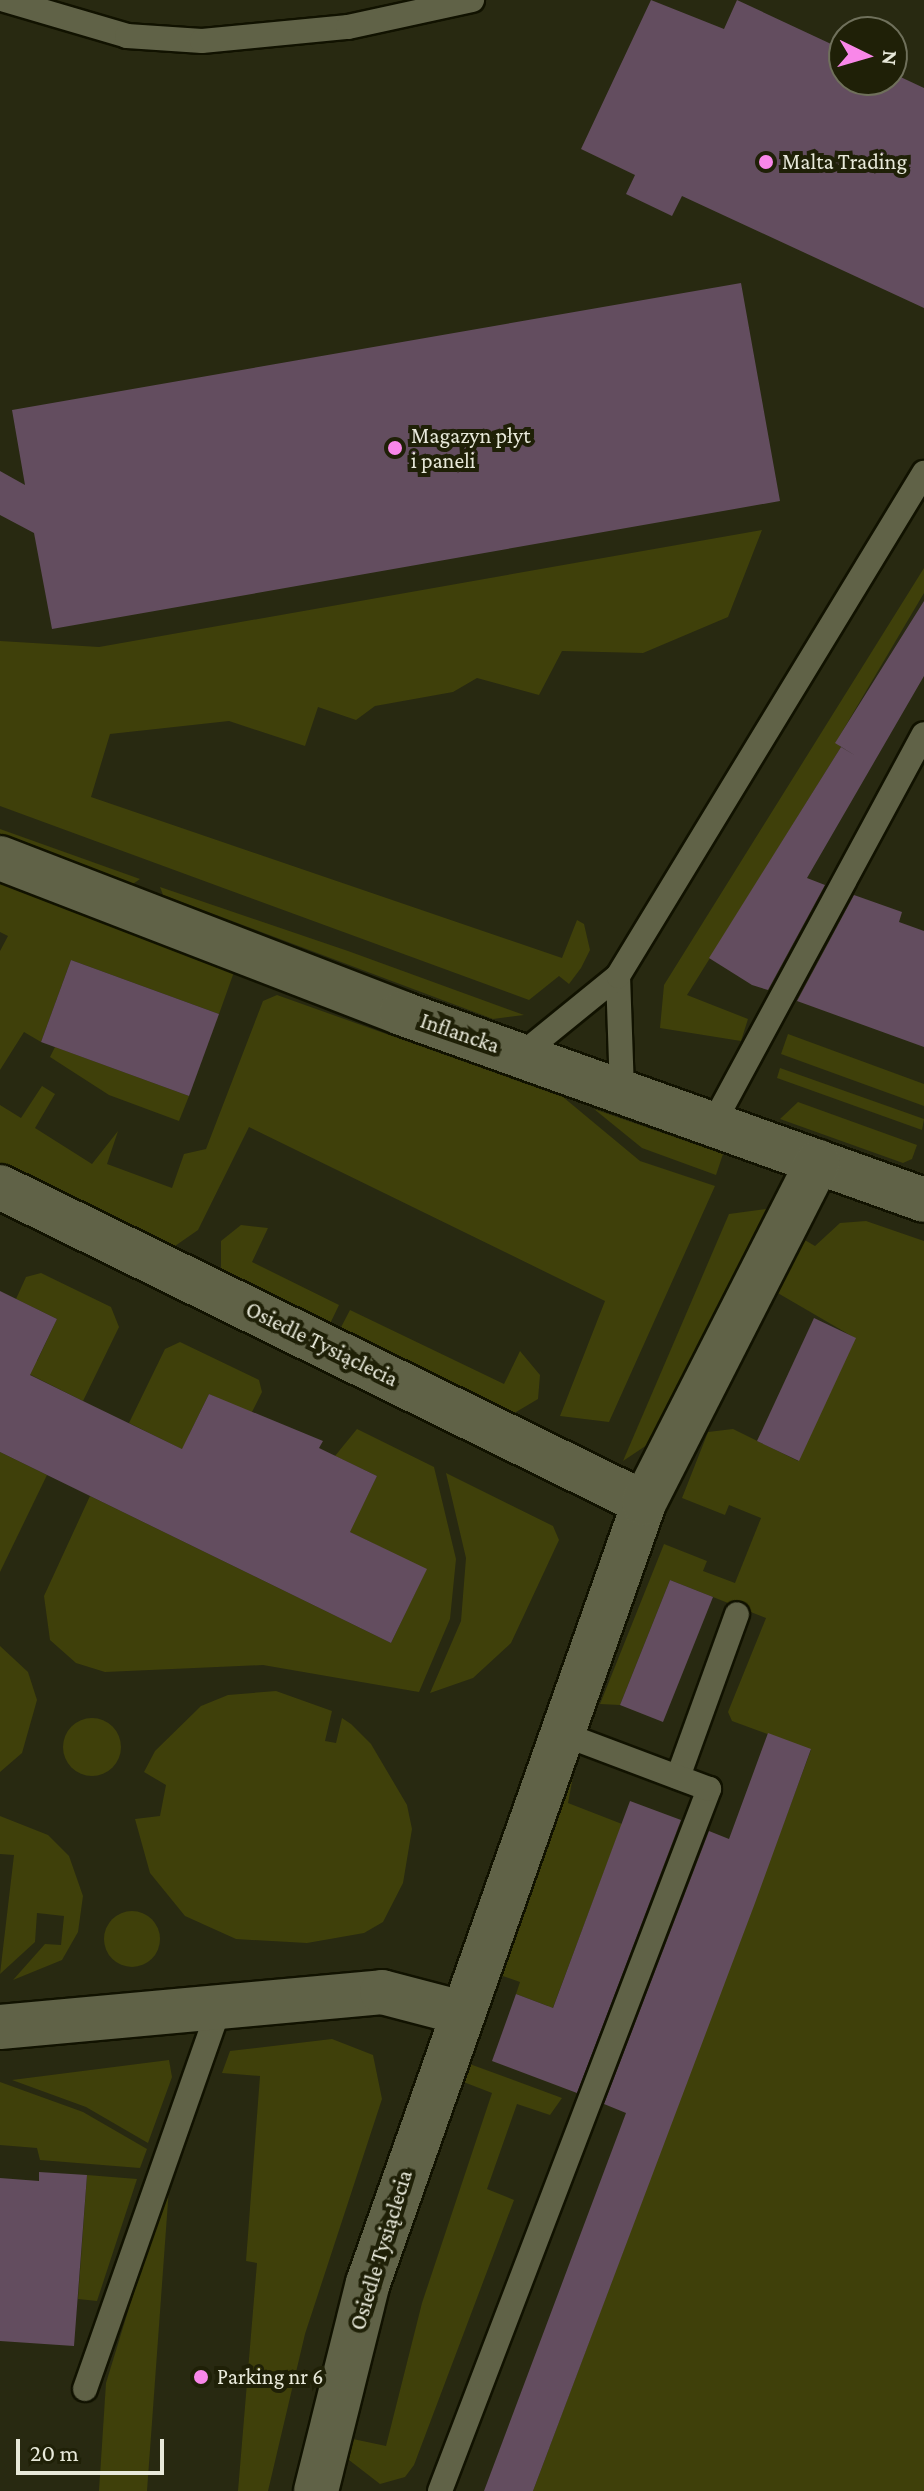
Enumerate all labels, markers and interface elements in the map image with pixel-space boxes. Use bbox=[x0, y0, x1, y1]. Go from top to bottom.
north arrow bbox=[828, 16, 908, 96]
text: N bbox=[877, 49, 904, 67]
place label: Malta Trading bbox=[782, 149, 907, 175]
marker: Malta Trading bbox=[757, 153, 775, 171]
place label: Magazyn płyt i paneli bbox=[411, 422, 531, 474]
marker: Magazyn płyt i paneli bbox=[386, 439, 404, 457]
street label: Inflancka bbox=[417, 1007, 503, 1059]
street label: Osiedle Tysiąclecia bbox=[242, 1296, 402, 1392]
street label: Osiedle Tysiąclecia bbox=[344, 2167, 418, 2333]
place label: Parking nr 6 bbox=[217, 2364, 323, 2390]
marker: Parking nr 6 bbox=[192, 2368, 210, 2386]
scale bar bbox=[20, 2423, 168, 2473]
text: 20 m bbox=[30, 2439, 79, 2466]

